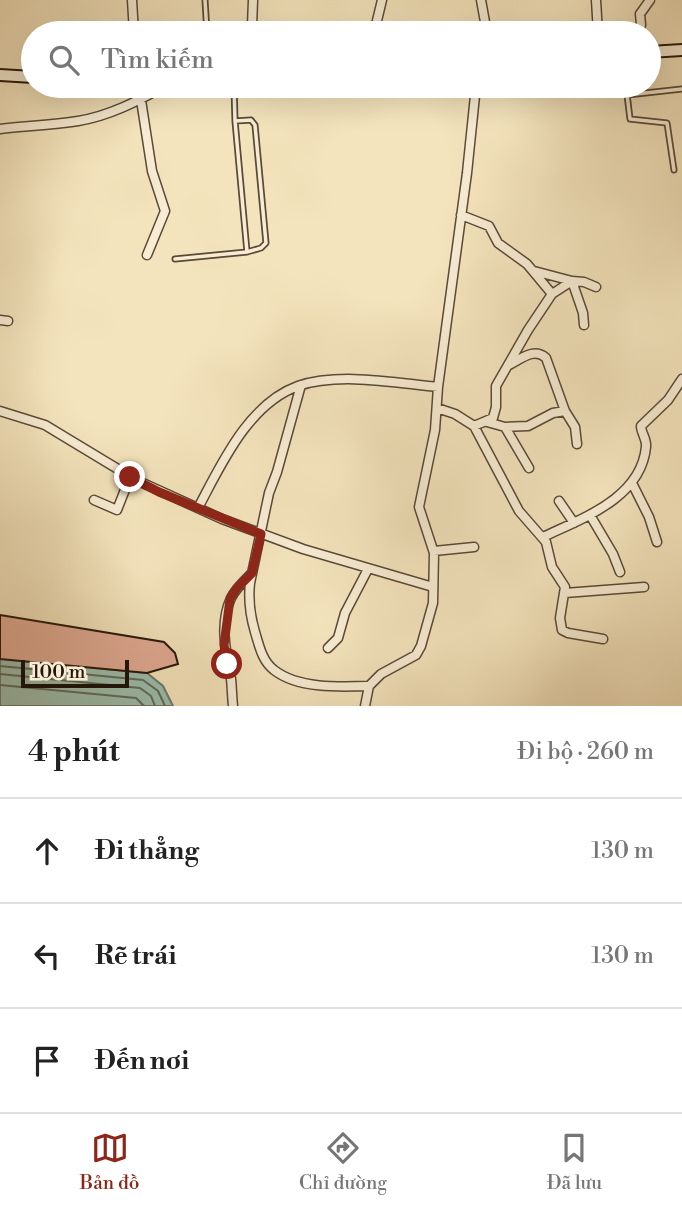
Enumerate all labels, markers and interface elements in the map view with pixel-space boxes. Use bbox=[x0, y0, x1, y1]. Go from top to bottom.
search box bbox=[21, 21, 661, 98]
icon: search bbox=[45, 41, 83, 79]
text: Tìm kiếm bbox=[101, 44, 214, 76]
route end bbox=[114, 461, 145, 492]
route start bbox=[211, 648, 242, 679]
scale bar bbox=[21, 657, 130, 689]
text: 100 m bbox=[32, 660, 85, 684]
text: 4 phút bbox=[28, 733, 120, 771]
text: Đi bộ · 260 m bbox=[517, 738, 654, 766]
icon: ahead bbox=[28, 832, 66, 870]
text: Đi thẳng bbox=[95, 835, 199, 867]
text: 130 m bbox=[591, 837, 654, 865]
icon: left bbox=[28, 937, 66, 975]
text: Rẽ trái bbox=[95, 940, 176, 972]
text: 130 m bbox=[591, 942, 654, 970]
icon: arrive bbox=[28, 1042, 66, 1080]
text: Đến nơi bbox=[95, 1045, 189, 1077]
tab: Bản đồ bbox=[80, 1129, 139, 1195]
tab: Chỉ đường bbox=[299, 1129, 387, 1195]
tab: Đã lưu bbox=[547, 1129, 602, 1195]

